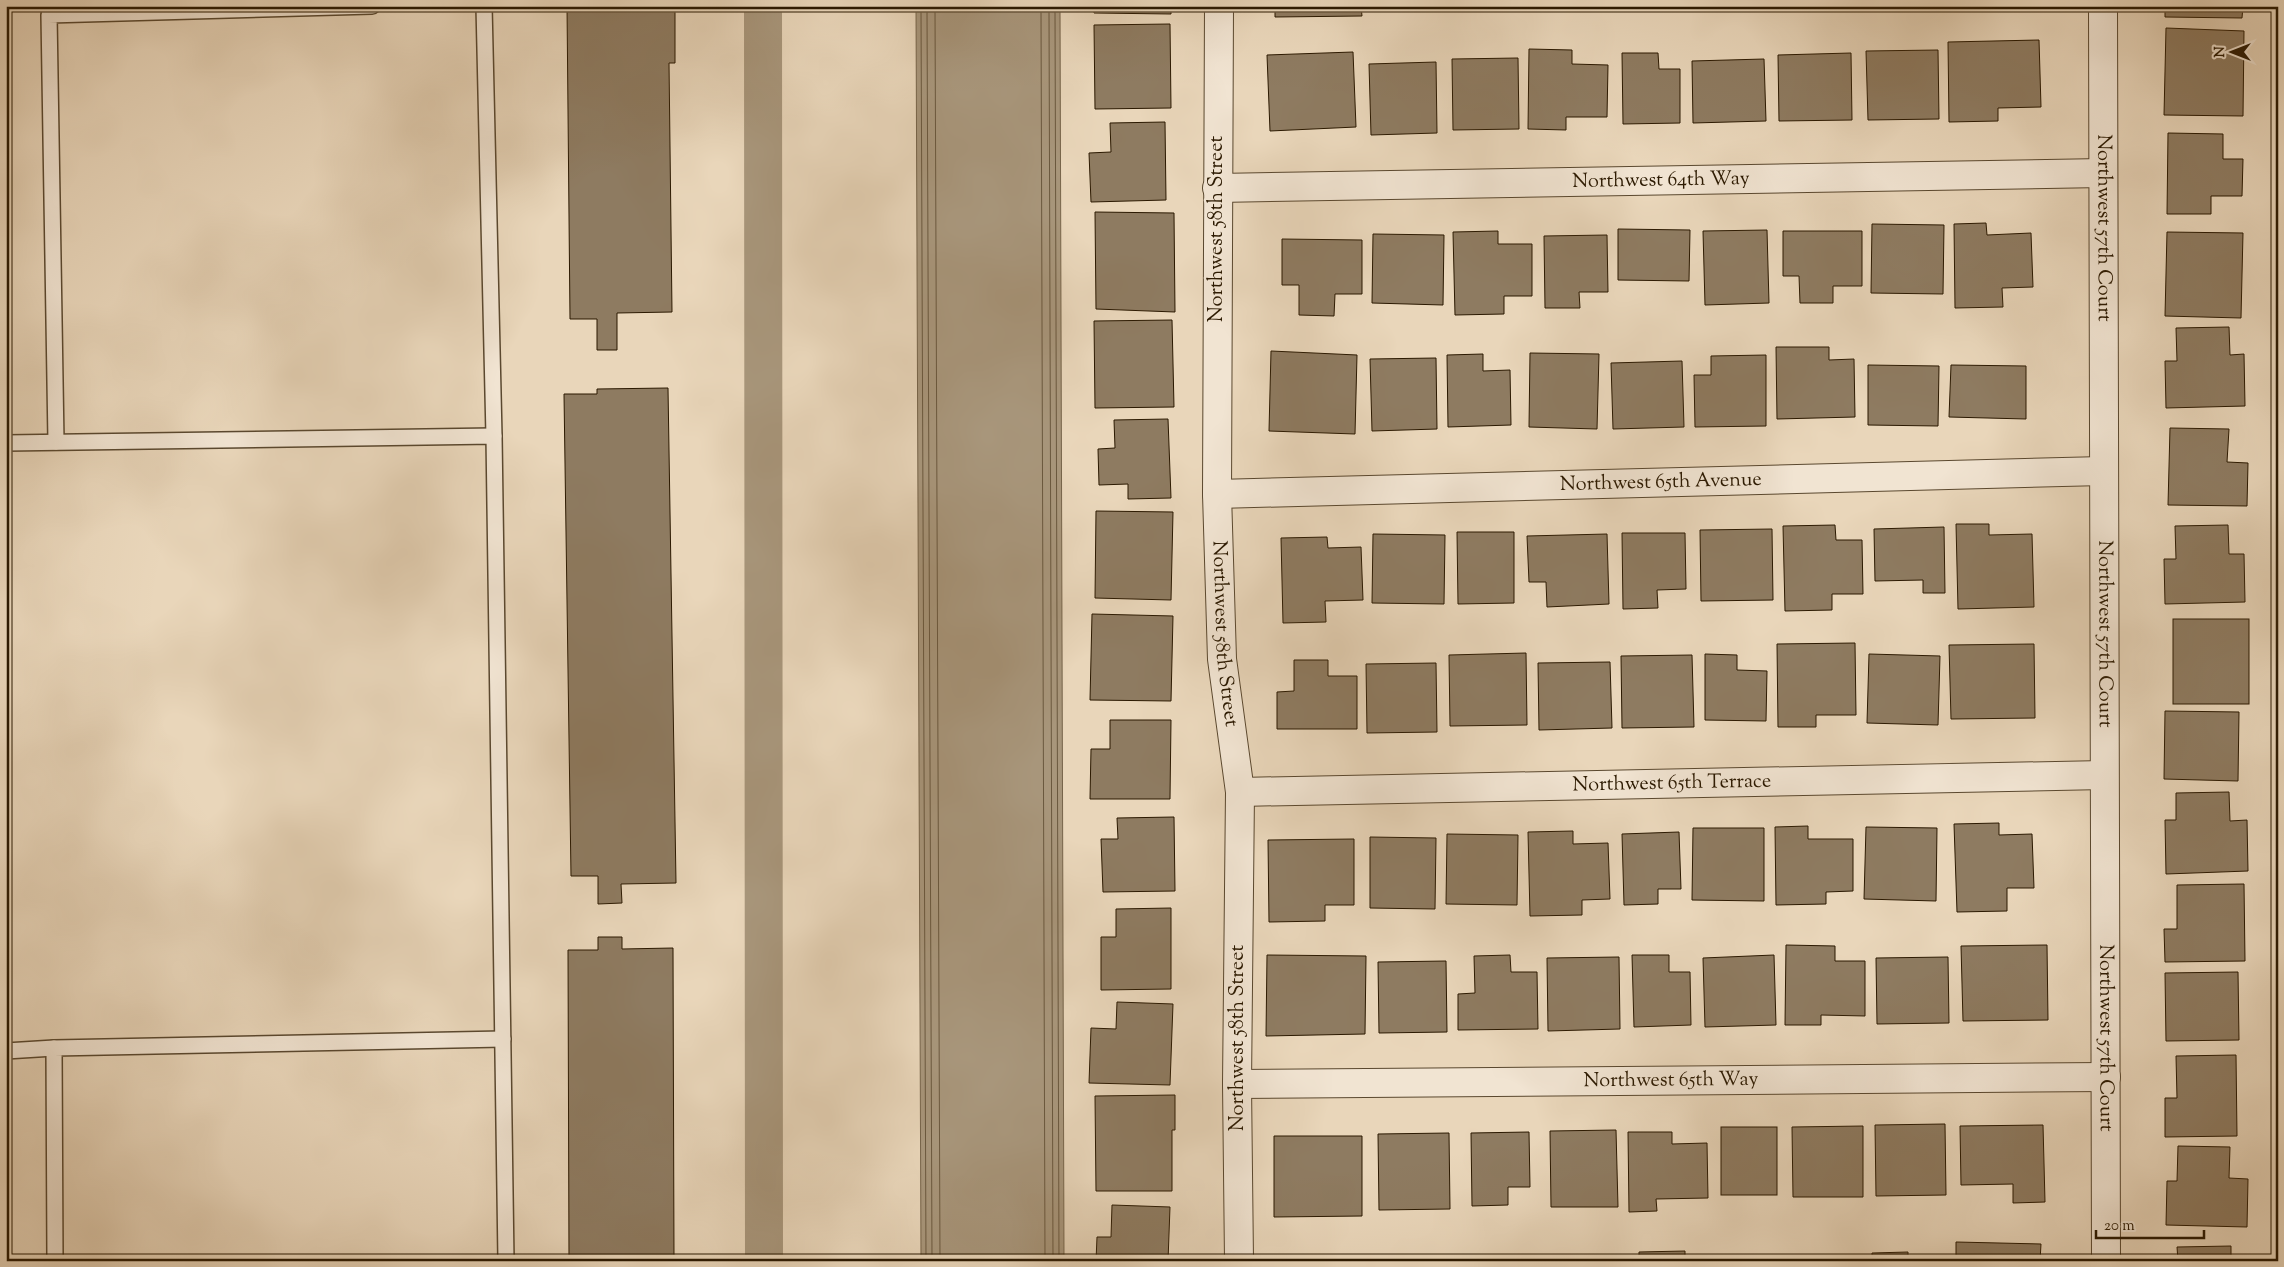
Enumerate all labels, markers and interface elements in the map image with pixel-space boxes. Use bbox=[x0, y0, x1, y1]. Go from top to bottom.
north arrow bbox=[2206, 28, 2256, 78]
text: N bbox=[2211, 46, 2231, 58]
street label: Northwest 57th Court bbox=[2089, 134, 2118, 322]
street label: Northwest 58th Street bbox=[1203, 136, 1232, 322]
street label: Northwest 64th Way bbox=[1572, 164, 1750, 196]
street label: Northwest 65th Avenue bbox=[1560, 465, 1762, 500]
street label: Northwest 58th Street bbox=[1204, 540, 1246, 729]
street label: Northwest 57th Court bbox=[2090, 540, 2119, 728]
street label: Northwest 65th Terrace bbox=[1572, 767, 1772, 800]
street label: Northwest 57th Court bbox=[2091, 944, 2120, 1132]
street label: Northwest 58th Street bbox=[1224, 945, 1253, 1131]
street label: Northwest 65th Way bbox=[1583, 1065, 1759, 1096]
scale bar bbox=[2096, 1207, 2204, 1239]
text: 20 m bbox=[2104, 1216, 2135, 1237]

